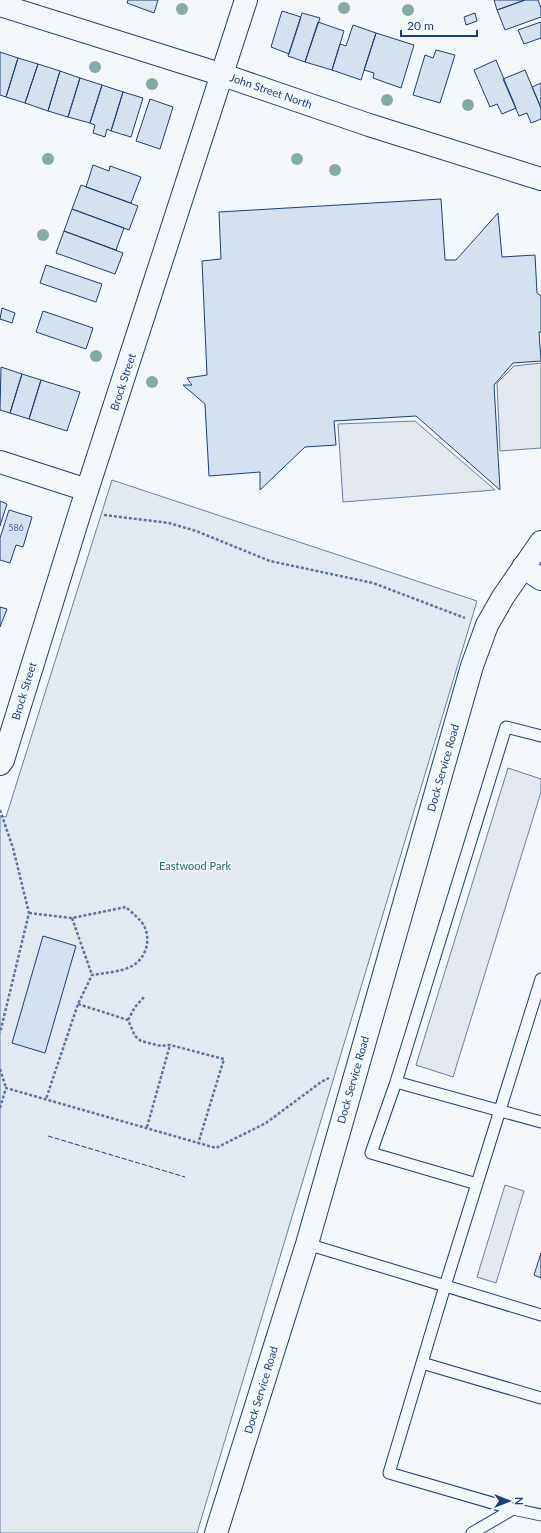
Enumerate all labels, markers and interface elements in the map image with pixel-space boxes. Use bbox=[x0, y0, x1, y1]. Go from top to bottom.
scale bar bbox=[401, 12, 477, 38]
text: 20 m bbox=[407, 18, 434, 33]
street label: John Street North bbox=[228, 70, 314, 111]
street label: Brock Street bbox=[107, 351, 138, 412]
house number: 586 bbox=[8, 522, 24, 533]
street label: Brock Street bbox=[9, 660, 38, 721]
street label: Dock Service Road bbox=[424, 723, 461, 813]
park label: Eastwood Park bbox=[159, 859, 231, 872]
street label: Dock Service Road bbox=[334, 1035, 371, 1125]
street label: Dock Service Road bbox=[241, 1345, 280, 1435]
north arrow bbox=[489, 1481, 529, 1521]
text: N bbox=[513, 1497, 526, 1505]

